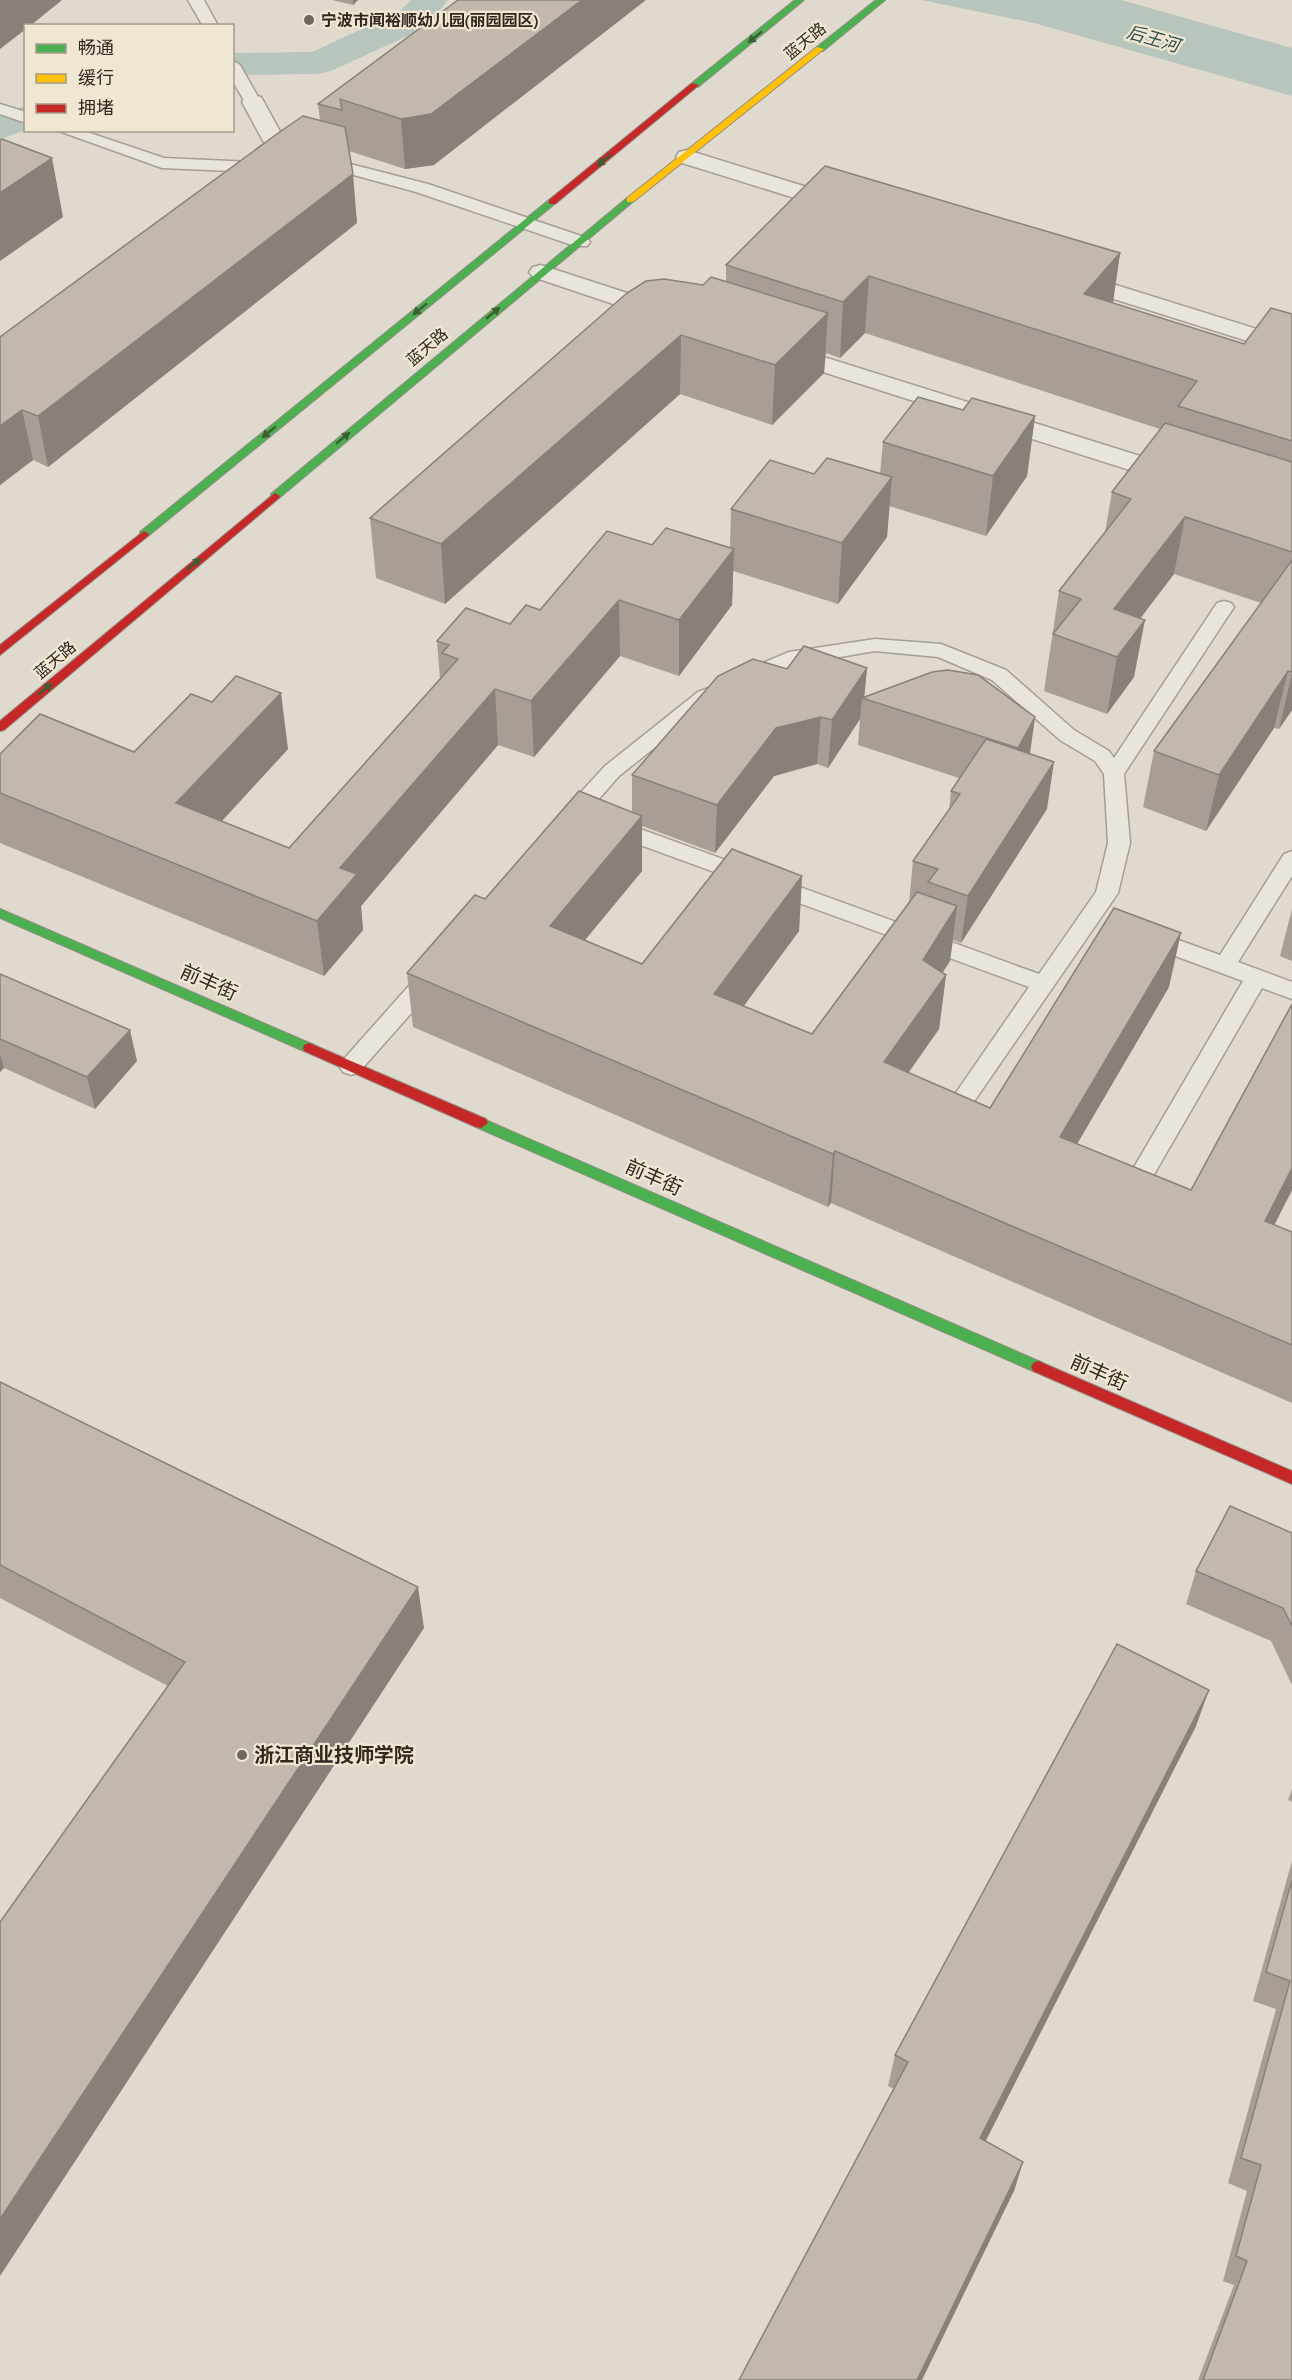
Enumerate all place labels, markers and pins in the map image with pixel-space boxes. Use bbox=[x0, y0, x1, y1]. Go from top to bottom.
place label: 宁波市闻裕顺幼儿园(丽园园区) bbox=[321, 11, 539, 30]
marker: 宁波市闻裕顺幼儿园(丽园园区) bbox=[302, 13, 316, 27]
place label: 浙江商业技师学院 bbox=[254, 1743, 414, 1767]
marker: 浙江商业技师学院 bbox=[235, 1748, 249, 1762]

